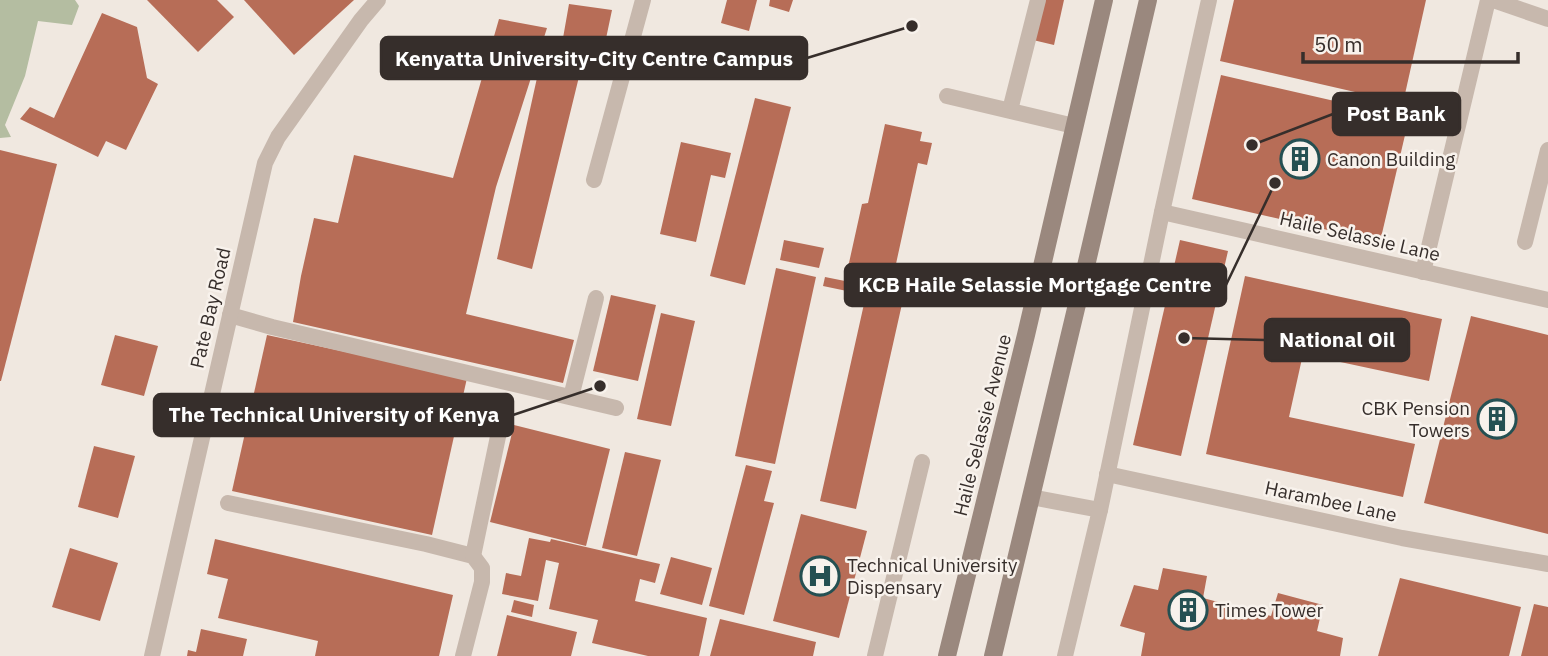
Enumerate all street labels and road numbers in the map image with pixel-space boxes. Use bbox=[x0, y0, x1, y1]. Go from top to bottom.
street label: Haile Selassie Lane bbox=[1277, 206, 1443, 266]
street label: Pate Bay Road bbox=[184, 245, 236, 371]
street label: Haile Selassie Avenue bbox=[948, 332, 1016, 518]
street label: Harambee Lane bbox=[1263, 475, 1399, 527]

